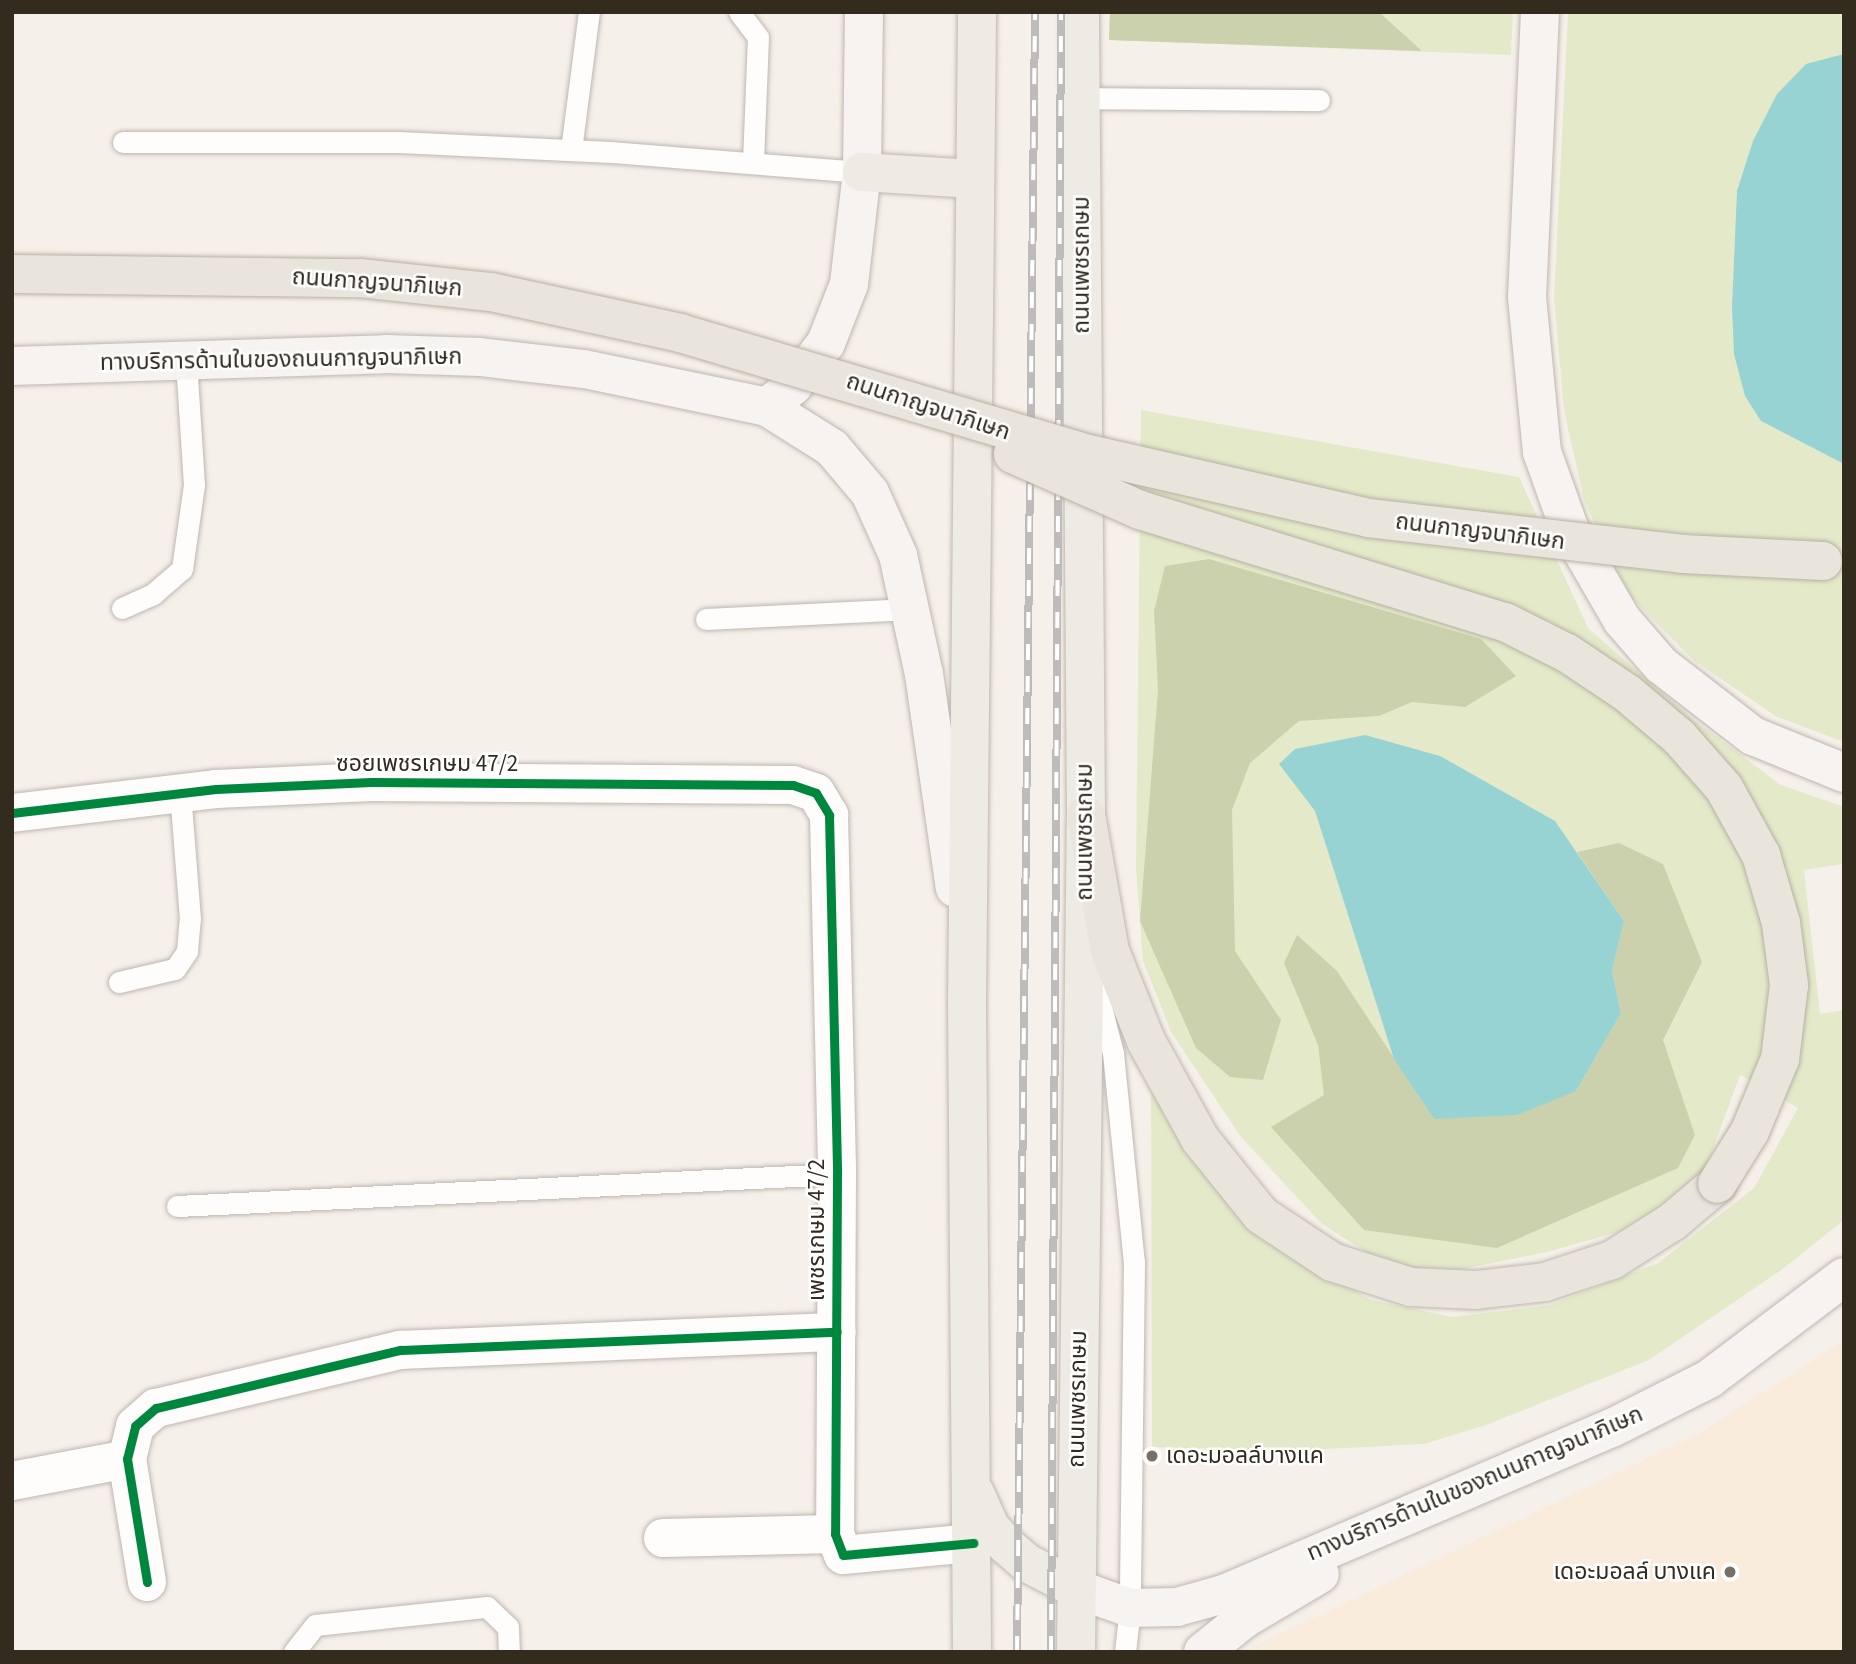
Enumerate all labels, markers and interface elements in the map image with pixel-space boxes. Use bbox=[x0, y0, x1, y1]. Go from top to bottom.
street label: ถนนเพชรเกษม bbox=[1068, 196, 1096, 334]
street label: ถนนกาญจนาภิเษก bbox=[291, 263, 463, 303]
street label: ทางบริการด้านในของถนนกาญจนาภิเษก bbox=[100, 343, 462, 377]
street label: ถนนกาญจนาภิเษก bbox=[843, 368, 1013, 446]
street label: ถนนกาญจนาภิเษก bbox=[1394, 508, 1566, 556]
street label: ซอยเพชรเกษม 47/2 bbox=[336, 750, 518, 778]
street label: ถนนเพชรเกษม bbox=[1071, 763, 1099, 901]
street label: เพชรเกษม 47/2 bbox=[803, 1159, 831, 1301]
street label: ถนนเพชรเกษม bbox=[1063, 1330, 1093, 1468]
street label: ทางบริการด้านในของถนนกาญจนาภิเษก bbox=[1303, 1401, 1647, 1567]
place label: เดอะมอลล์บางแค bbox=[1166, 1442, 1324, 1470]
marker: เดอะมอลล์บางแค bbox=[1144, 1448, 1160, 1464]
place label: เดอะมอลล์ บางแค bbox=[1554, 1558, 1716, 1586]
marker: เดอะมอลล์ บางแค bbox=[1722, 1564, 1738, 1580]

